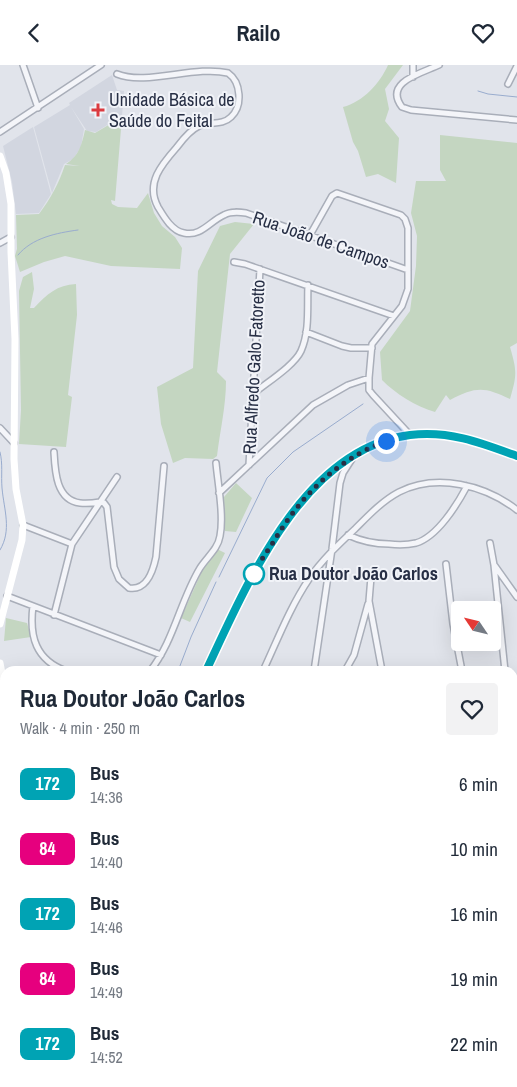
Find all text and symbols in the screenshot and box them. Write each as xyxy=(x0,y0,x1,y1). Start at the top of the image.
text: Railo xyxy=(236,18,281,48)
icon: back xyxy=(20,19,48,47)
icon: heart xyxy=(469,19,497,47)
place label: Unidade Básica de Saúde do Feital xyxy=(109,87,235,133)
marker: Unidade Básica de Saúde do Feital xyxy=(91,103,105,117)
street label: Rua João de Campos xyxy=(250,204,393,275)
street label: Rua Alfredo Galo Fatoretto xyxy=(236,279,271,455)
your location xyxy=(374,429,399,454)
place label: Rua Doutor João Carlos xyxy=(269,561,438,586)
marker: Rua Doutor João Carlos xyxy=(243,563,265,585)
north arrow xyxy=(451,601,501,651)
map controls xyxy=(451,601,501,651)
text: Rua Doutor João Carlos xyxy=(20,682,245,714)
button: heart xyxy=(446,683,498,735)
text: Walk · 4 min · 250 m xyxy=(20,717,140,739)
text: Bus xyxy=(90,760,119,786)
text: 172 xyxy=(35,771,60,796)
text: 6 min xyxy=(459,771,498,797)
text: 14:36 xyxy=(90,786,123,808)
text: Bus xyxy=(90,825,119,851)
text: 84 xyxy=(39,836,56,861)
text: 10 min xyxy=(450,836,498,862)
text: 14:40 xyxy=(90,851,123,873)
text: Bus xyxy=(90,890,119,916)
text: 172 xyxy=(35,901,60,926)
text: 16 min xyxy=(450,901,498,927)
text: 14:46 xyxy=(90,916,123,938)
text: Bus xyxy=(90,955,119,981)
text: 84 xyxy=(39,966,56,991)
text: 19 min xyxy=(450,966,498,992)
text: 14:49 xyxy=(90,981,123,1003)
text: Bus xyxy=(90,1020,119,1046)
text: 172 xyxy=(35,1031,60,1056)
text: 22 min xyxy=(450,1031,498,1057)
text: 14:52 xyxy=(90,1046,123,1068)

